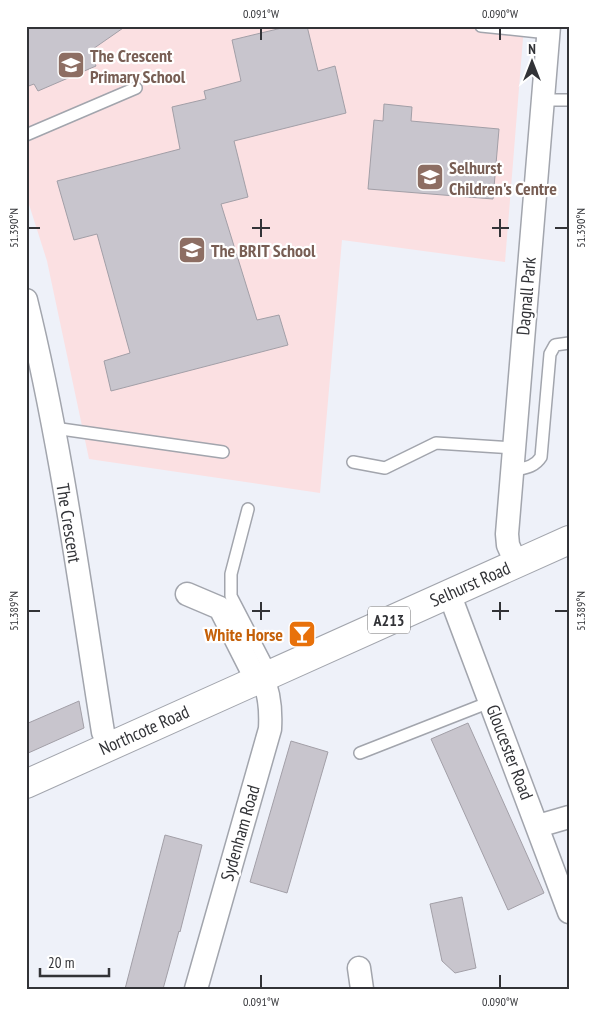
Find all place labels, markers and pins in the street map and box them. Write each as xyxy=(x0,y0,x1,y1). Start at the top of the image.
place label: The Crescent Primary School xyxy=(90,44,186,88)
school or university icon: The Crescent Primary School xyxy=(56,50,86,80)
place label: Selhurst Children's Centre xyxy=(449,156,557,200)
school or university icon: Selhurst Children's Centre xyxy=(415,162,445,192)
school or university icon: The BRIT School xyxy=(177,235,207,265)
place label: The BRIT School xyxy=(211,239,316,262)
bar icon: White Horse xyxy=(287,619,317,649)
place label: White Horse xyxy=(203,623,283,646)

